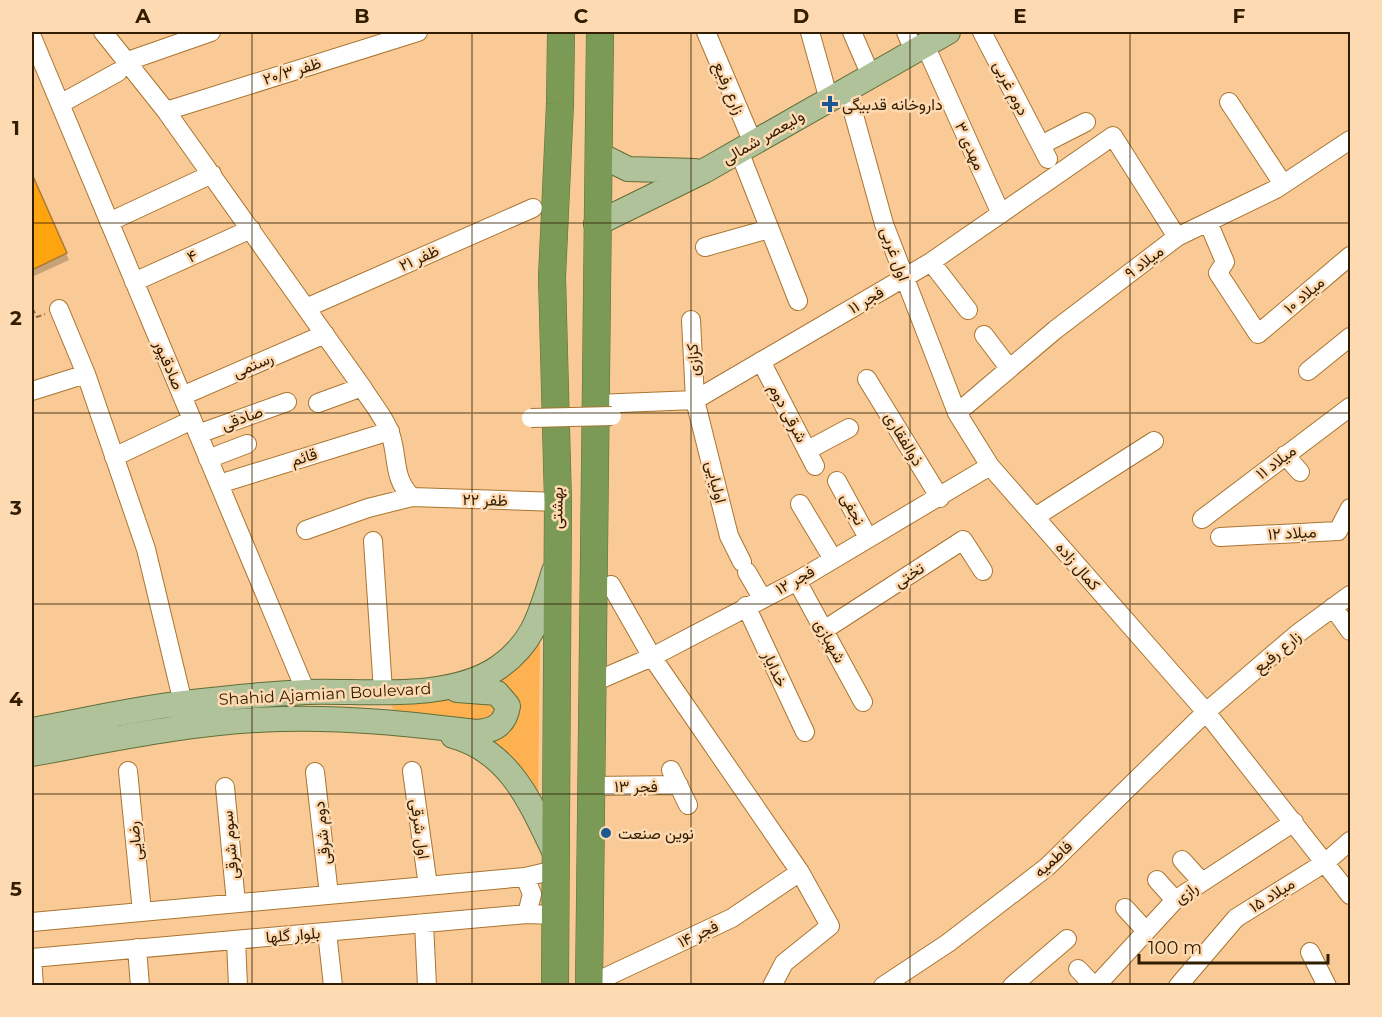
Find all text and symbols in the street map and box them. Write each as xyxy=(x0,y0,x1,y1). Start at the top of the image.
text: A xyxy=(134,4,151,28)
text: B xyxy=(354,4,370,28)
text: C xyxy=(574,4,589,28)
text: D xyxy=(793,4,809,28)
text: E xyxy=(1013,4,1027,28)
text: F xyxy=(1233,4,1246,28)
street label: ظفر ۲۰/۳ xyxy=(261,53,324,90)
street label: دوم غربی xyxy=(988,57,1033,119)
street label: زارع رفیع xyxy=(708,59,749,118)
place label: داروخانه قدبیگی xyxy=(842,95,943,115)
marker: داروخانه قدبیگی xyxy=(823,97,837,111)
street label: ولیعصر شمالی xyxy=(719,106,808,169)
text: 1 xyxy=(12,116,20,140)
street label: مهدی ۳ xyxy=(950,119,989,174)
street label: اول غربی xyxy=(876,224,913,284)
street label: ظفر ۲۱ xyxy=(396,241,442,276)
street label: میلاد ۹ xyxy=(1121,241,1167,283)
street label: ۴ xyxy=(184,245,200,267)
street label: میلاد ۱۰ xyxy=(1280,273,1328,317)
street label: فجر ۱۱ xyxy=(845,282,888,319)
text: 2 xyxy=(10,306,22,330)
street label: صادقپور xyxy=(148,337,188,393)
street label: کزازی xyxy=(683,343,704,377)
street label: رستمی xyxy=(230,348,277,383)
street label: شرقی دوم xyxy=(764,380,811,446)
street label: صادقی xyxy=(219,402,266,435)
street label: ذوالفقاری xyxy=(880,408,928,470)
street label: میلاد ۱۱ xyxy=(1252,441,1300,483)
street label: قائم xyxy=(289,444,320,471)
street label: اولیایی xyxy=(701,459,730,505)
street label: بهشتی xyxy=(547,487,568,529)
street label: ظفر ۲۲ xyxy=(462,490,508,511)
street label: نجفی xyxy=(836,490,869,529)
text: 3 xyxy=(9,496,22,520)
street label: میلاد ۱۲ xyxy=(1267,522,1317,544)
street label: کمال زاده xyxy=(1051,538,1104,595)
street label: تختی xyxy=(890,558,928,593)
street label: فجر ۱۲ xyxy=(772,562,818,599)
street label: شهبازی xyxy=(809,616,850,667)
street label: زارع رفیع xyxy=(1250,627,1306,679)
street label: خدایار xyxy=(757,647,792,691)
street label: Shahid Ajamian Boulevard xyxy=(218,679,432,709)
text: 4 xyxy=(9,687,23,711)
street label: فجر ۱۳ xyxy=(614,777,658,797)
street label: اول شرقی xyxy=(405,798,434,860)
street label: دوم شرقی xyxy=(309,800,336,866)
street label: سوم شرقی xyxy=(218,810,243,880)
street label: رضایی xyxy=(123,820,147,862)
place label: نوین صنعت xyxy=(618,824,694,844)
marker: نوین صنعت xyxy=(599,826,613,840)
street label: فاطمیه xyxy=(1030,837,1076,881)
street label: میلاد ۱۵ xyxy=(1246,874,1298,916)
text: 5 xyxy=(10,877,22,901)
street label: رازی xyxy=(1170,878,1202,909)
street label: فجر ۱۴ xyxy=(675,916,722,952)
street label: بلوار گلها xyxy=(265,923,321,948)
scale bar xyxy=(1139,927,1328,965)
text: 100 m xyxy=(1148,937,1202,959)

